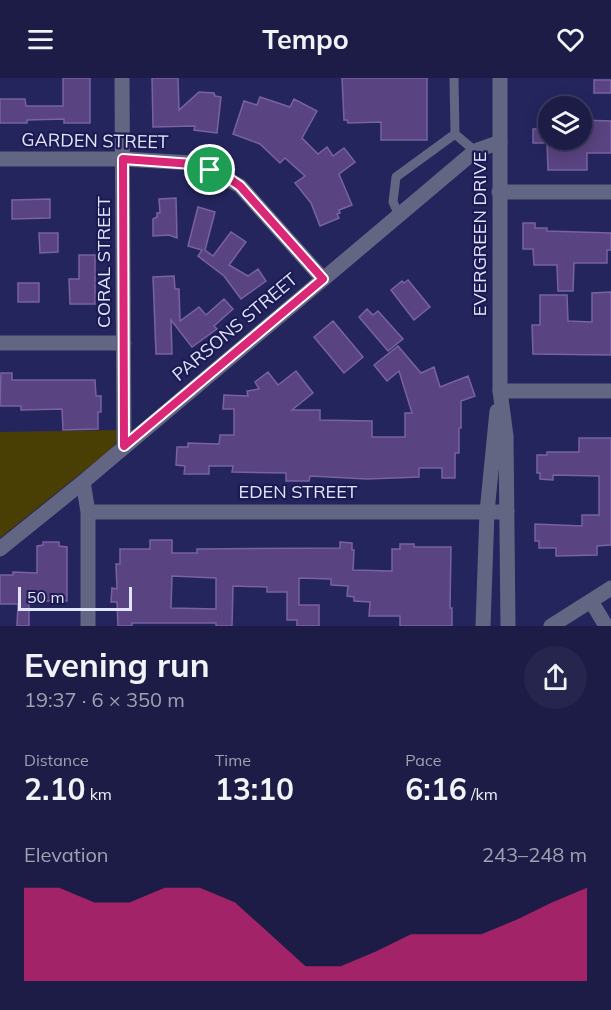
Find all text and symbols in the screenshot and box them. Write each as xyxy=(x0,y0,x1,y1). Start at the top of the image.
text: Tempo xyxy=(262,22,349,56)
icon: menu xyxy=(24,23,57,56)
icon: heart xyxy=(554,23,587,56)
map controls xyxy=(538,96,592,150)
button: layers xyxy=(538,96,592,150)
street label: GARDEN STREET xyxy=(21,128,169,153)
pin xyxy=(184,144,235,195)
street label: EVERGREEN DRIVE xyxy=(468,152,491,316)
icon: arrive xyxy=(193,153,226,186)
street label: CORAL STREET xyxy=(92,196,115,328)
street label: PARSONS STREET xyxy=(167,267,302,386)
street label: EDEN STREET xyxy=(239,480,358,503)
scale bar xyxy=(18,584,132,612)
text: 50 m xyxy=(27,587,64,607)
text: Evening run xyxy=(24,644,210,685)
button: share xyxy=(524,646,587,709)
text: 19:37 · 6 × 350 m xyxy=(24,687,185,712)
text: Distance xyxy=(24,750,89,770)
text: Time xyxy=(215,750,251,770)
text: Pace xyxy=(405,750,441,770)
text: 2.10 xyxy=(24,770,85,808)
text: 13:10 xyxy=(215,770,294,808)
text: 6:16 xyxy=(405,770,467,808)
text: km xyxy=(85,784,112,804)
text: /km xyxy=(467,784,498,804)
text: Elevation xyxy=(24,842,109,867)
text: 243–248 m xyxy=(482,842,587,867)

